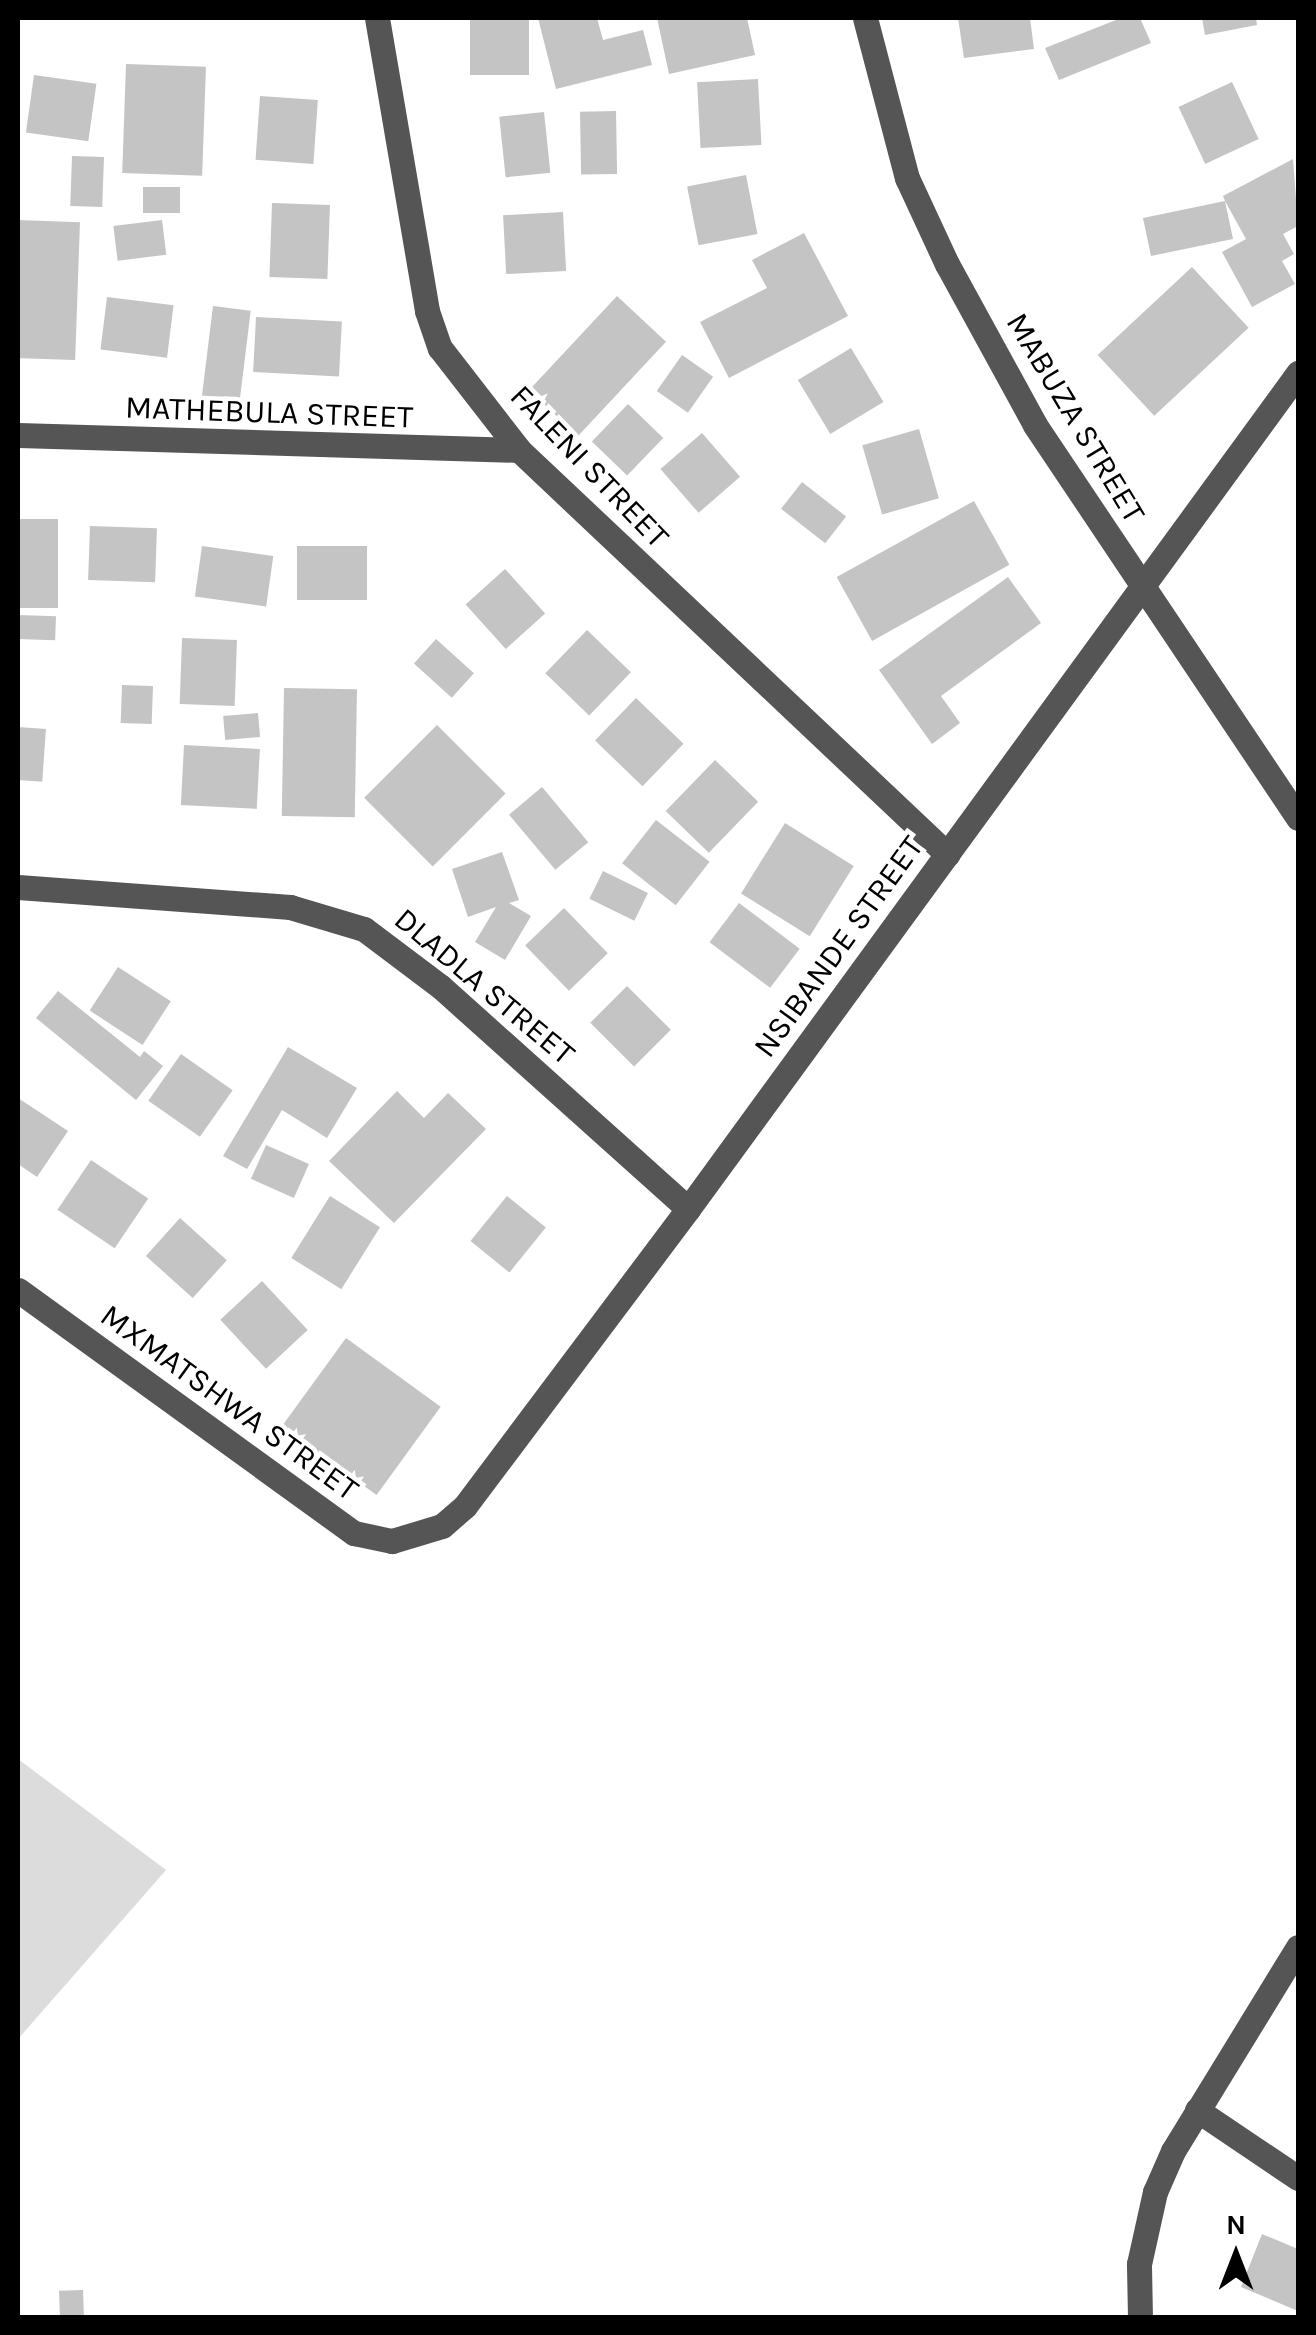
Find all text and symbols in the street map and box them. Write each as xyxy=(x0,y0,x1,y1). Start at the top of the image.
street label: MABUZA STREET xyxy=(997,306,1153,530)
street label: FALENI STREET xyxy=(502,378,676,556)
street label: MATHEBULA STREET xyxy=(124,389,414,437)
street label: NSIBANDE STREET xyxy=(746,829,932,1065)
street label: DLADLA STREET xyxy=(386,900,582,1074)
street label: MXMATSHWA STREET xyxy=(93,1297,365,1509)
north arrow xyxy=(1186,2205,1286,2305)
text: N xyxy=(1226,2208,1246,2241)

